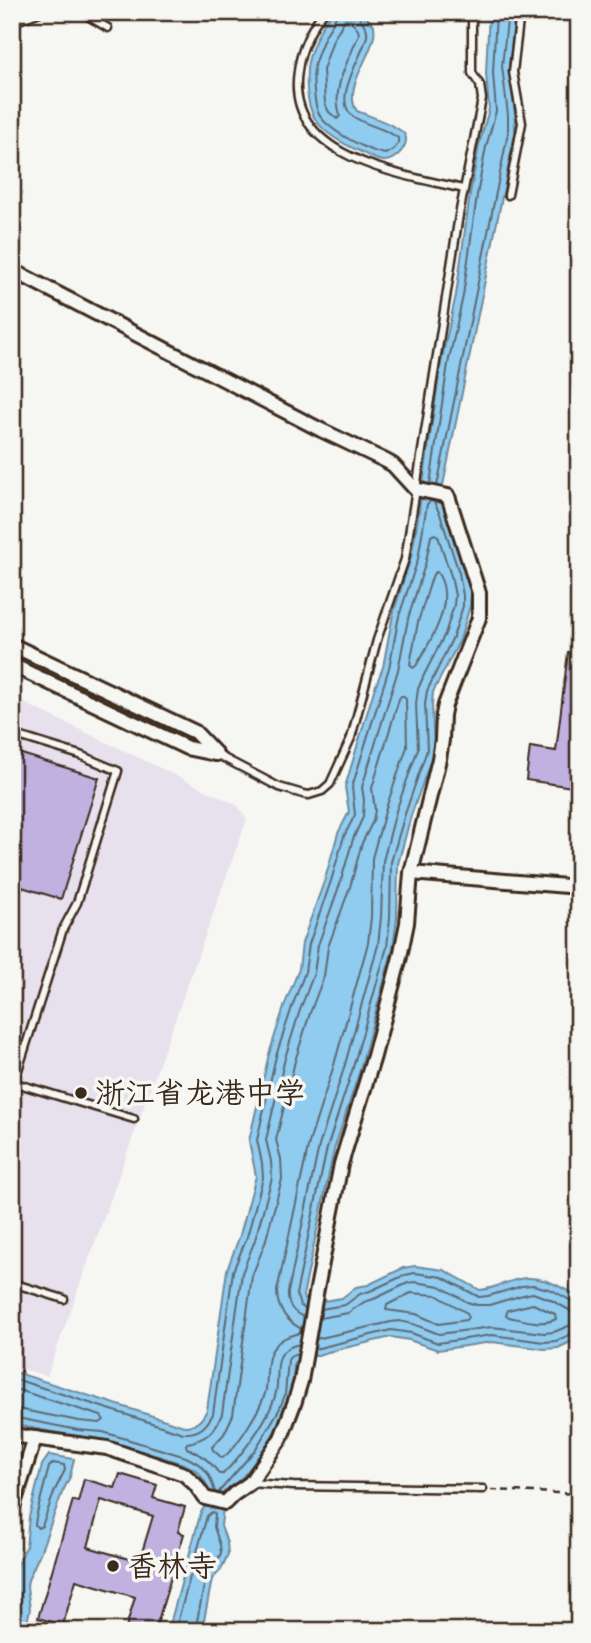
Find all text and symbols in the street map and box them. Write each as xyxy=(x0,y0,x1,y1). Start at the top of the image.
place label: 浙江省龙港中学 xyxy=(95,1074,305,1112)
marker: 浙江省龙港中学 xyxy=(73,1085,89,1101)
place label: 香林寺 xyxy=(127,1547,217,1585)
marker: 香林寺 xyxy=(105,1558,121,1574)

